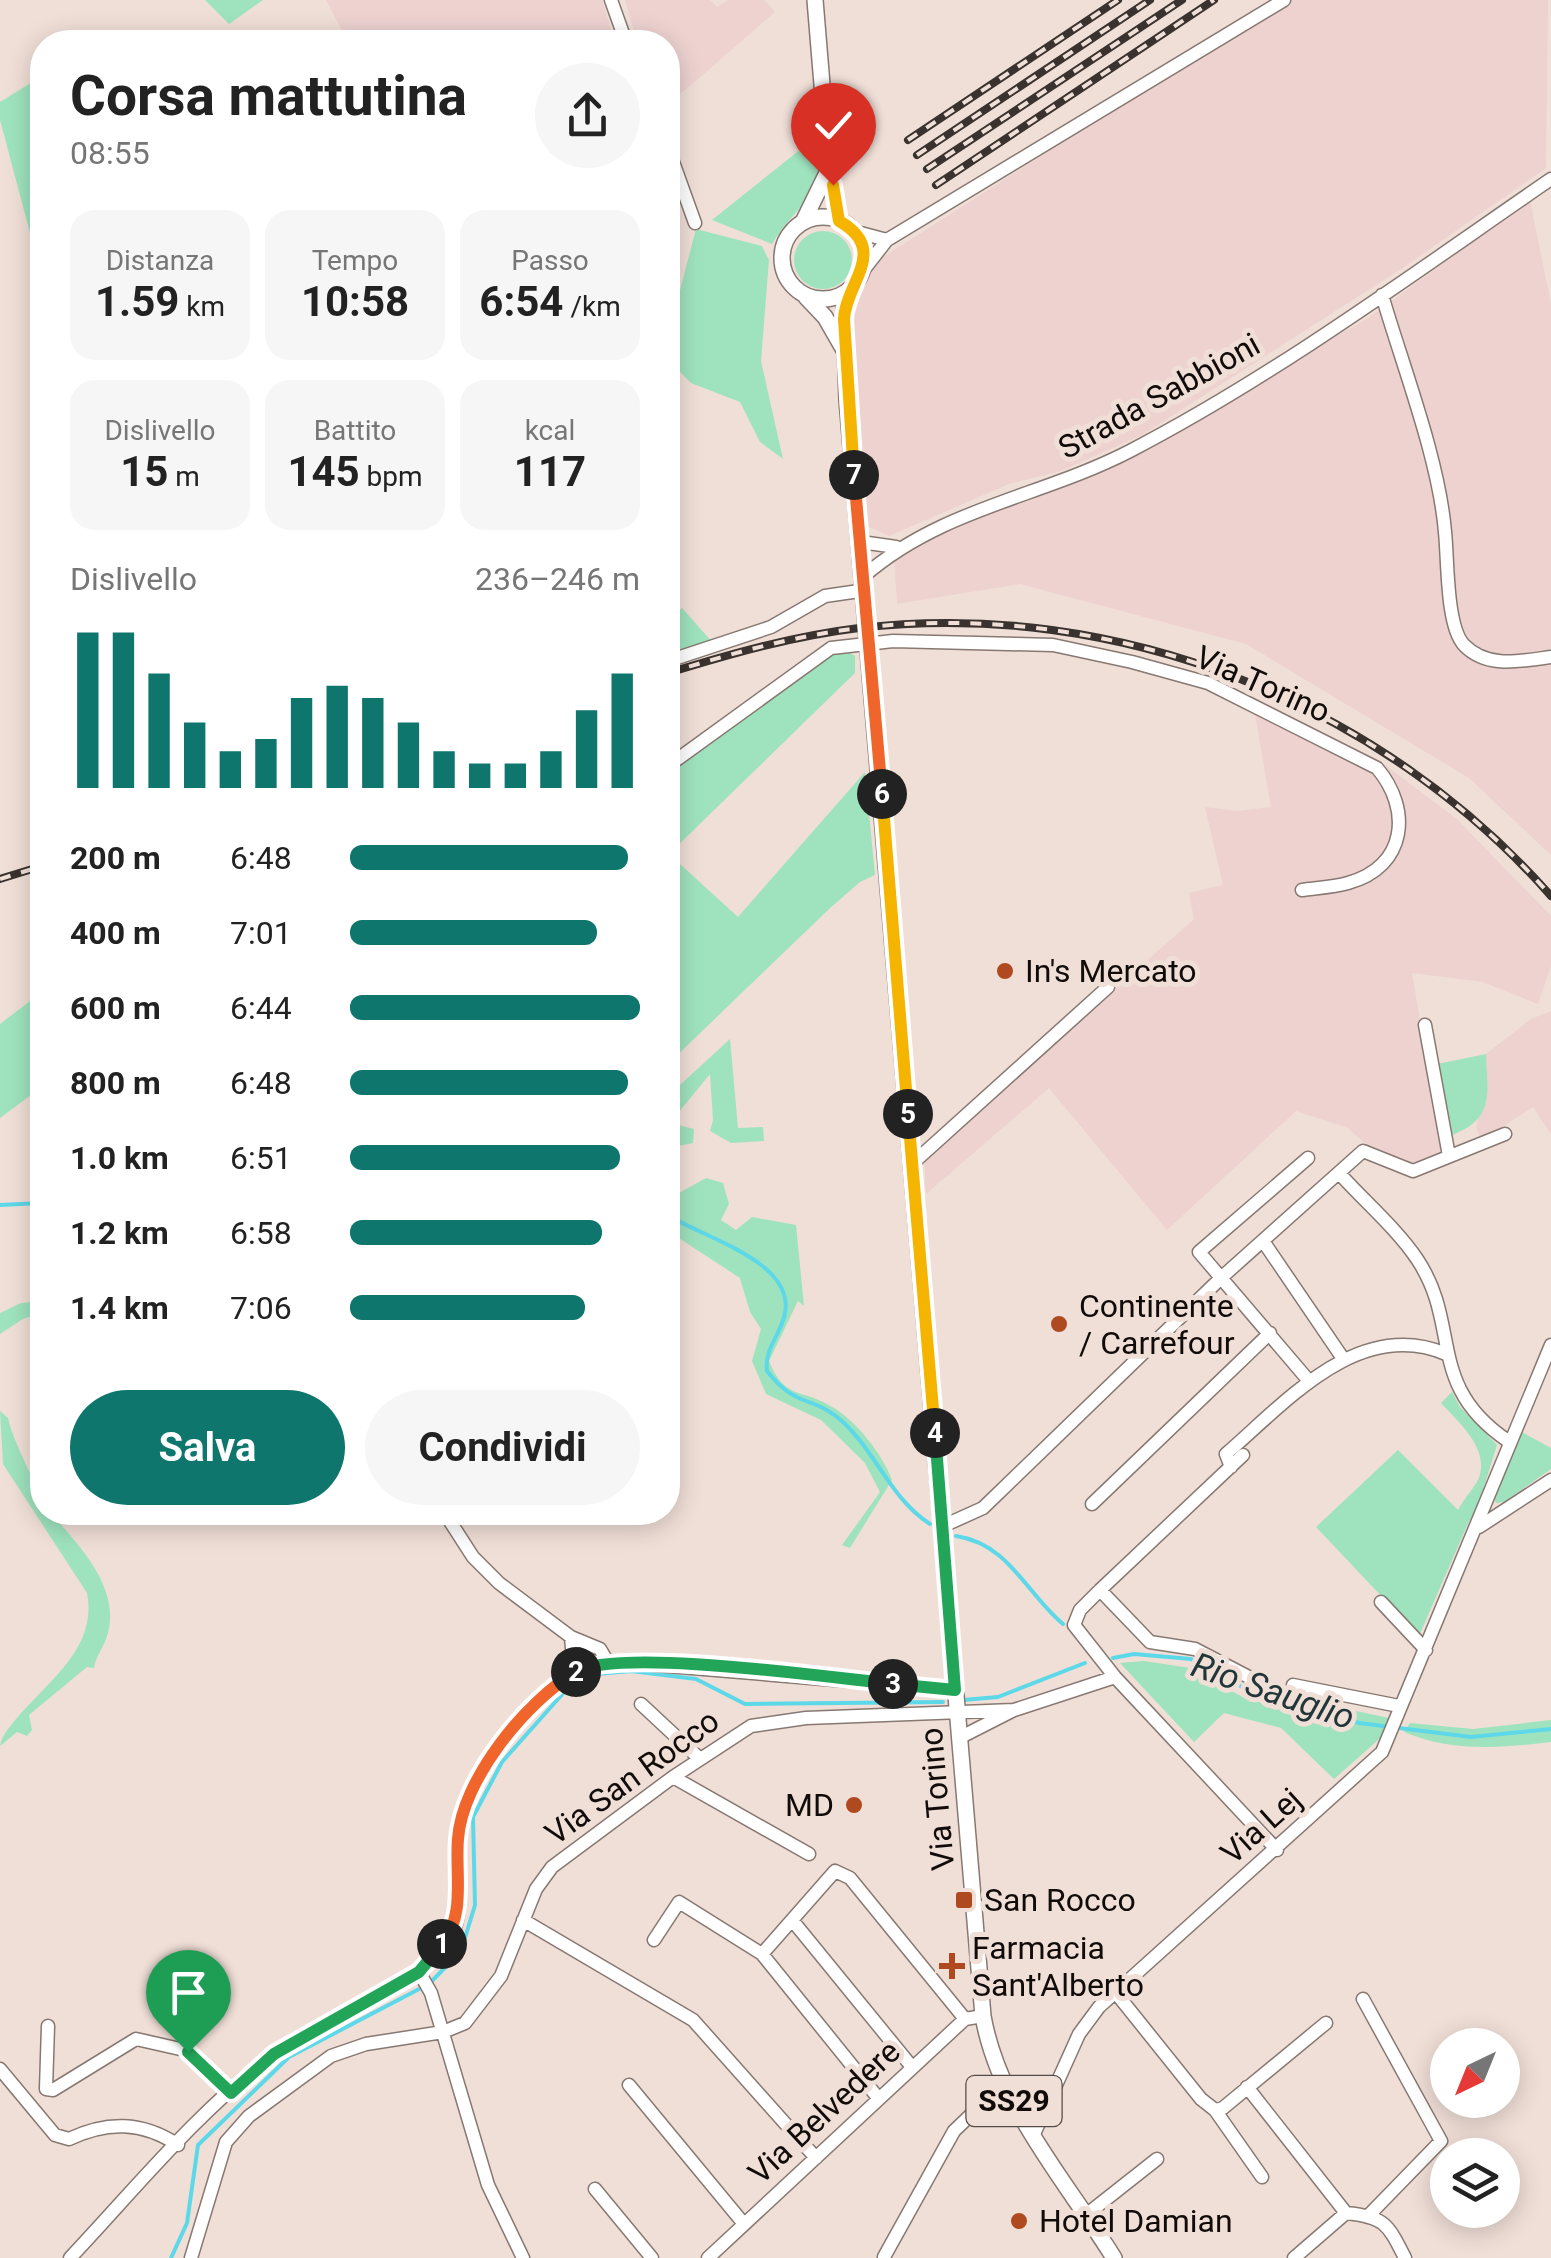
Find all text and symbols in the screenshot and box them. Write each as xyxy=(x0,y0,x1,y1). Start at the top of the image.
button: share xyxy=(535,63,640,168)
text: Corsa mattutina xyxy=(70,64,467,128)
pin xyxy=(791,83,876,186)
icon: check xyxy=(806,98,861,153)
text: 08:55 xyxy=(70,134,150,172)
text: Distanza xyxy=(106,244,214,277)
text: Tempo xyxy=(312,244,398,277)
text: Passo xyxy=(511,244,589,277)
text: 1.59 xyxy=(95,277,179,326)
text: 10:58 xyxy=(301,277,409,326)
text: 6:54 xyxy=(479,277,563,326)
text: km xyxy=(179,290,225,323)
text: /km xyxy=(563,290,621,323)
street label: Strada Sabbioni xyxy=(1052,325,1266,467)
text: Dislivello xyxy=(104,414,216,447)
text: Battito xyxy=(314,414,396,447)
text: kcal xyxy=(525,414,575,447)
text: 15 xyxy=(120,447,168,496)
text: 145 xyxy=(287,447,360,496)
text: 117 xyxy=(514,447,586,496)
pin: 7 xyxy=(829,450,879,500)
text: 7 xyxy=(846,458,862,491)
text: m xyxy=(168,460,200,493)
text: bpm xyxy=(360,460,423,493)
text: Dislivello xyxy=(70,560,197,598)
text: 236–246 m xyxy=(475,560,640,598)
street label: Via Torino xyxy=(1190,638,1336,730)
pin: 6 xyxy=(857,769,907,819)
text: 6 xyxy=(874,777,890,810)
text: 200 m xyxy=(70,839,161,877)
text: 6:48 xyxy=(230,839,292,877)
text: 400 m xyxy=(70,914,161,952)
text: 7:01 xyxy=(230,914,292,952)
place label: In's Mercato xyxy=(1025,952,1197,990)
marker: In's Mercato xyxy=(994,960,1016,982)
text: 600 m xyxy=(70,989,161,1027)
text: 6:44 xyxy=(230,989,292,1027)
text: 800 m xyxy=(70,1064,161,1102)
text: 6:48 xyxy=(230,1064,292,1102)
pin: 5 xyxy=(883,1089,933,1139)
text: 5 xyxy=(900,1097,916,1130)
text: 1.0 km xyxy=(70,1139,169,1177)
text: 6:51 xyxy=(230,1139,292,1177)
text: 1.2 km xyxy=(70,1214,169,1252)
text: 6:58 xyxy=(230,1214,292,1252)
place label: Continente / Carrefour xyxy=(1079,1287,1235,1362)
text: 1.4 km xyxy=(70,1289,169,1327)
text: 7:06 xyxy=(230,1289,292,1327)
marker: Continente / Carrefour xyxy=(1048,1313,1070,1335)
button: Salva xyxy=(70,1390,345,1505)
button: Condividi xyxy=(365,1390,640,1505)
pin: 4 xyxy=(910,1408,960,1458)
text: 4 xyxy=(927,1416,943,1449)
water label: Rio Sauglio xyxy=(1186,1645,1360,1738)
pin: 2 xyxy=(551,1647,601,1697)
text: 2 xyxy=(568,1655,584,1688)
pin: 3 xyxy=(868,1659,918,1709)
text: 3 xyxy=(885,1667,901,1700)
street label: Via San Rocco xyxy=(538,1701,726,1853)
street label: Via Torino xyxy=(912,1726,962,1872)
street label: Via Lej xyxy=(1213,1780,1309,1872)
place label: MD xyxy=(785,1786,834,1824)
marker: MD xyxy=(843,1794,865,1816)
place label: San Rocco xyxy=(984,1881,1136,1919)
marker: San Rocco xyxy=(953,1889,975,1911)
pin: 1 xyxy=(417,1919,467,1969)
text: 1 xyxy=(434,1927,450,1960)
place label: Farmacia Sant'Alberto xyxy=(972,1929,1144,2004)
pin xyxy=(146,1950,231,2053)
marker: Farmacia Sant'Alberto xyxy=(941,1955,963,1977)
icon: arrive xyxy=(161,1965,216,2020)
north arrow xyxy=(1430,2028,1520,2118)
map controls xyxy=(1430,2028,1520,2228)
street label: Via Belvedere xyxy=(740,2032,908,2192)
road number: SS29 xyxy=(966,2076,1062,2126)
button: layers xyxy=(1430,2138,1520,2228)
place label: Hotel Damian xyxy=(1039,2202,1233,2240)
marker: Hotel Damian xyxy=(1008,2210,1030,2232)

